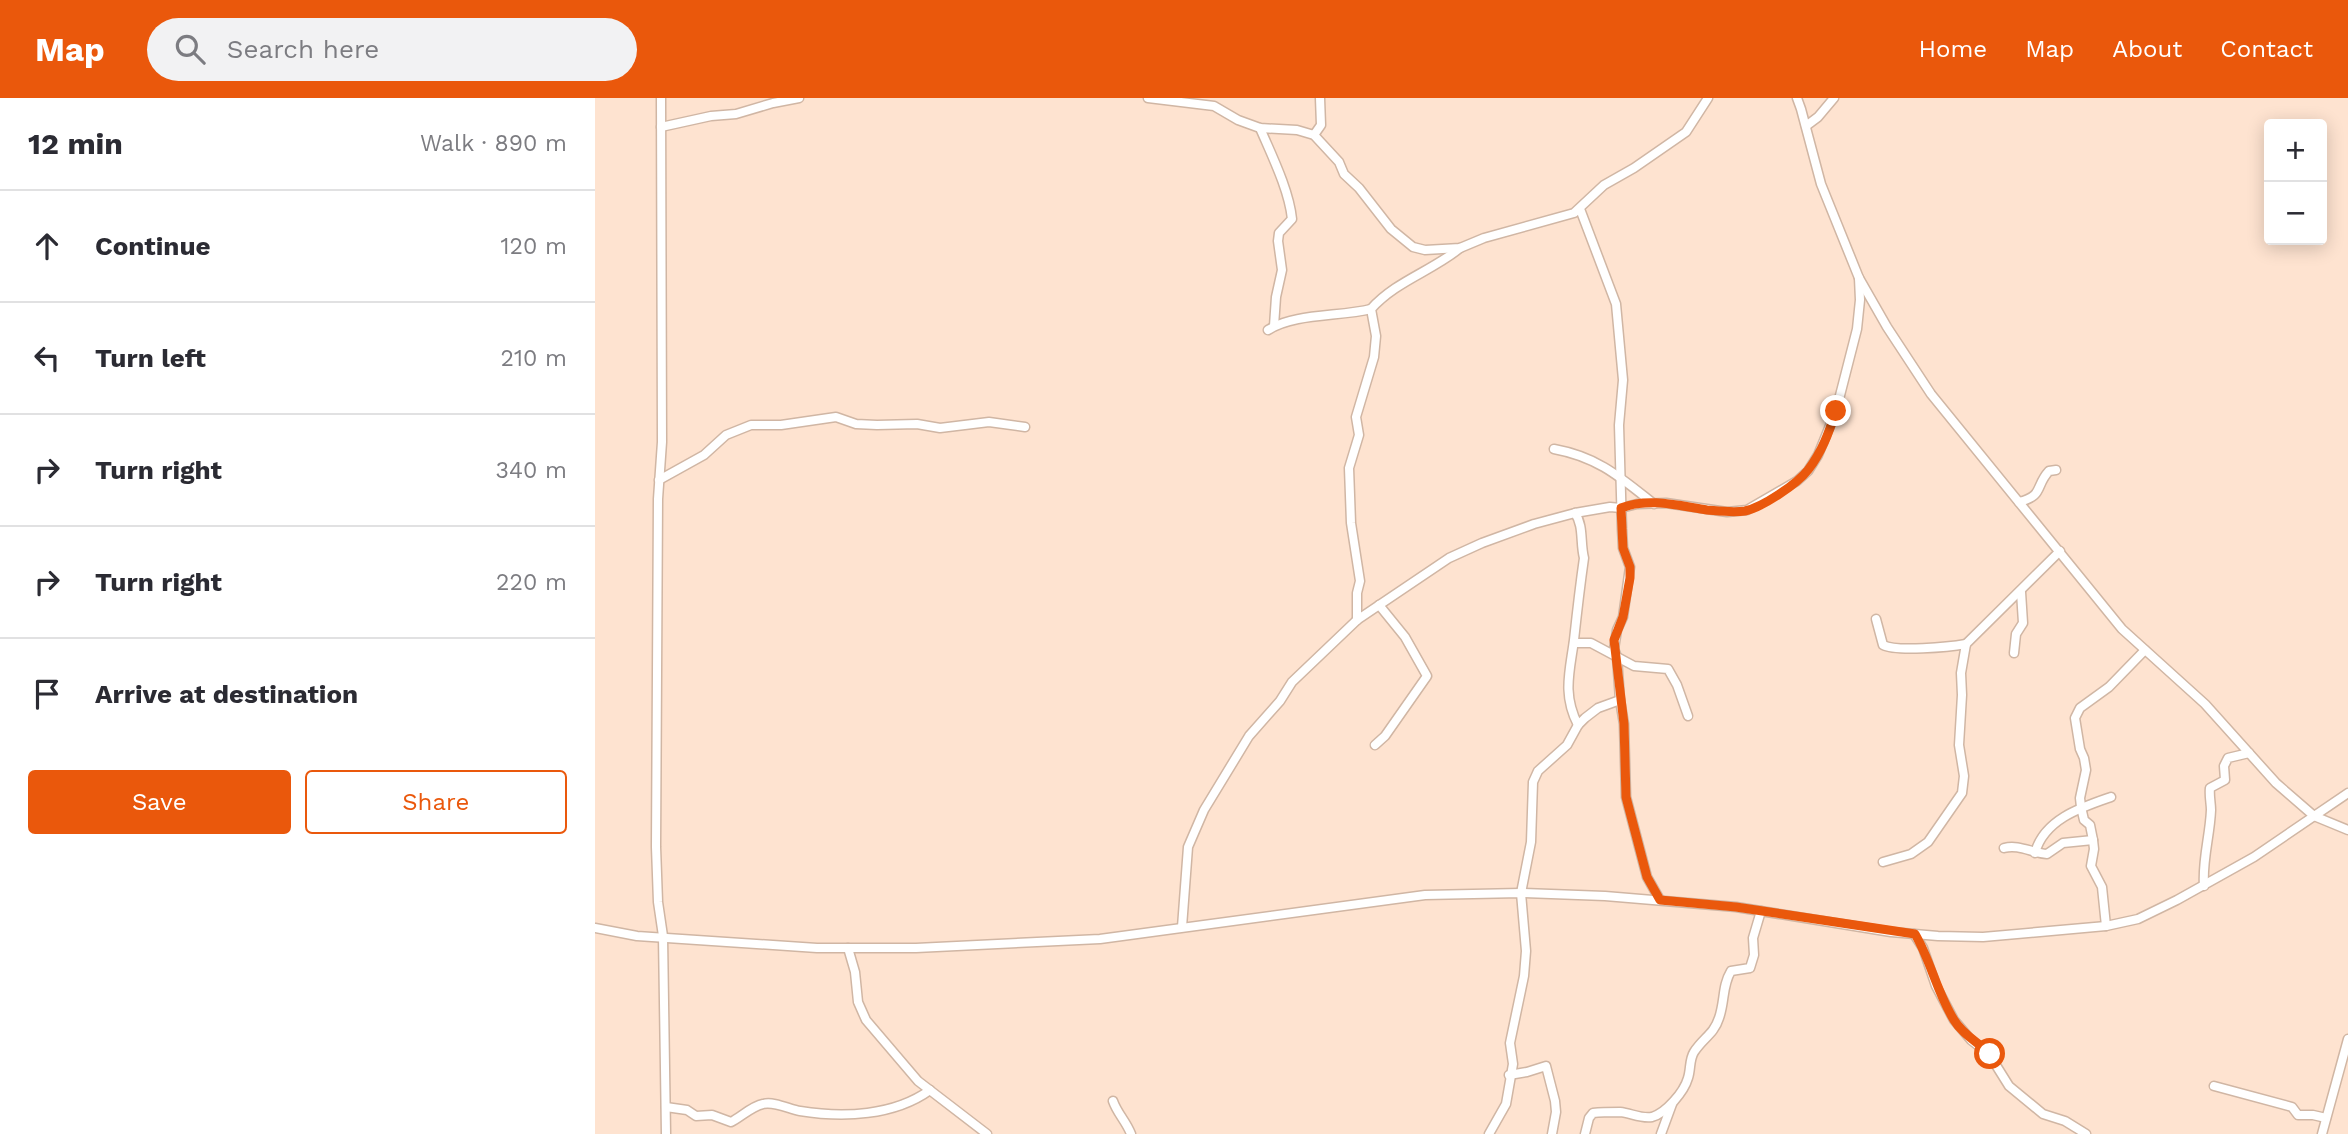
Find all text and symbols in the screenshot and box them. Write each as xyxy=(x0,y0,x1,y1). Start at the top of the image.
search box xyxy=(147,18,637,81)
text: Map xyxy=(35,30,105,69)
icon: search xyxy=(171,30,209,68)
text: Search here xyxy=(227,34,379,64)
text: Home xyxy=(1919,35,1987,63)
text: Map xyxy=(2025,35,2074,63)
text: About xyxy=(2112,35,2182,63)
text: Contact xyxy=(2220,35,2313,63)
map controls xyxy=(2264,119,2327,245)
button: + xyxy=(2264,119,2327,182)
text: 12 min xyxy=(28,126,123,161)
text: Walk · 890 m xyxy=(420,130,567,157)
button: − xyxy=(2264,182,2327,245)
icon: ahead xyxy=(28,227,66,265)
text: Continue xyxy=(95,231,211,261)
text: 120 m xyxy=(501,233,567,260)
icon: left xyxy=(28,339,66,377)
text: Turn left xyxy=(95,343,206,373)
text: 210 m xyxy=(501,345,567,372)
route end xyxy=(1820,395,1851,426)
icon: right xyxy=(28,451,66,489)
text: Turn right xyxy=(95,455,222,485)
text: 340 m xyxy=(495,457,567,484)
icon: right xyxy=(28,563,66,601)
text: Turn right xyxy=(95,567,222,597)
text: 220 m xyxy=(496,569,567,596)
icon: arrive xyxy=(28,675,66,713)
text: Arrive at destination xyxy=(95,679,358,709)
button: Save xyxy=(28,770,291,834)
button: Share xyxy=(305,770,567,834)
route start xyxy=(1974,1038,2005,1069)

